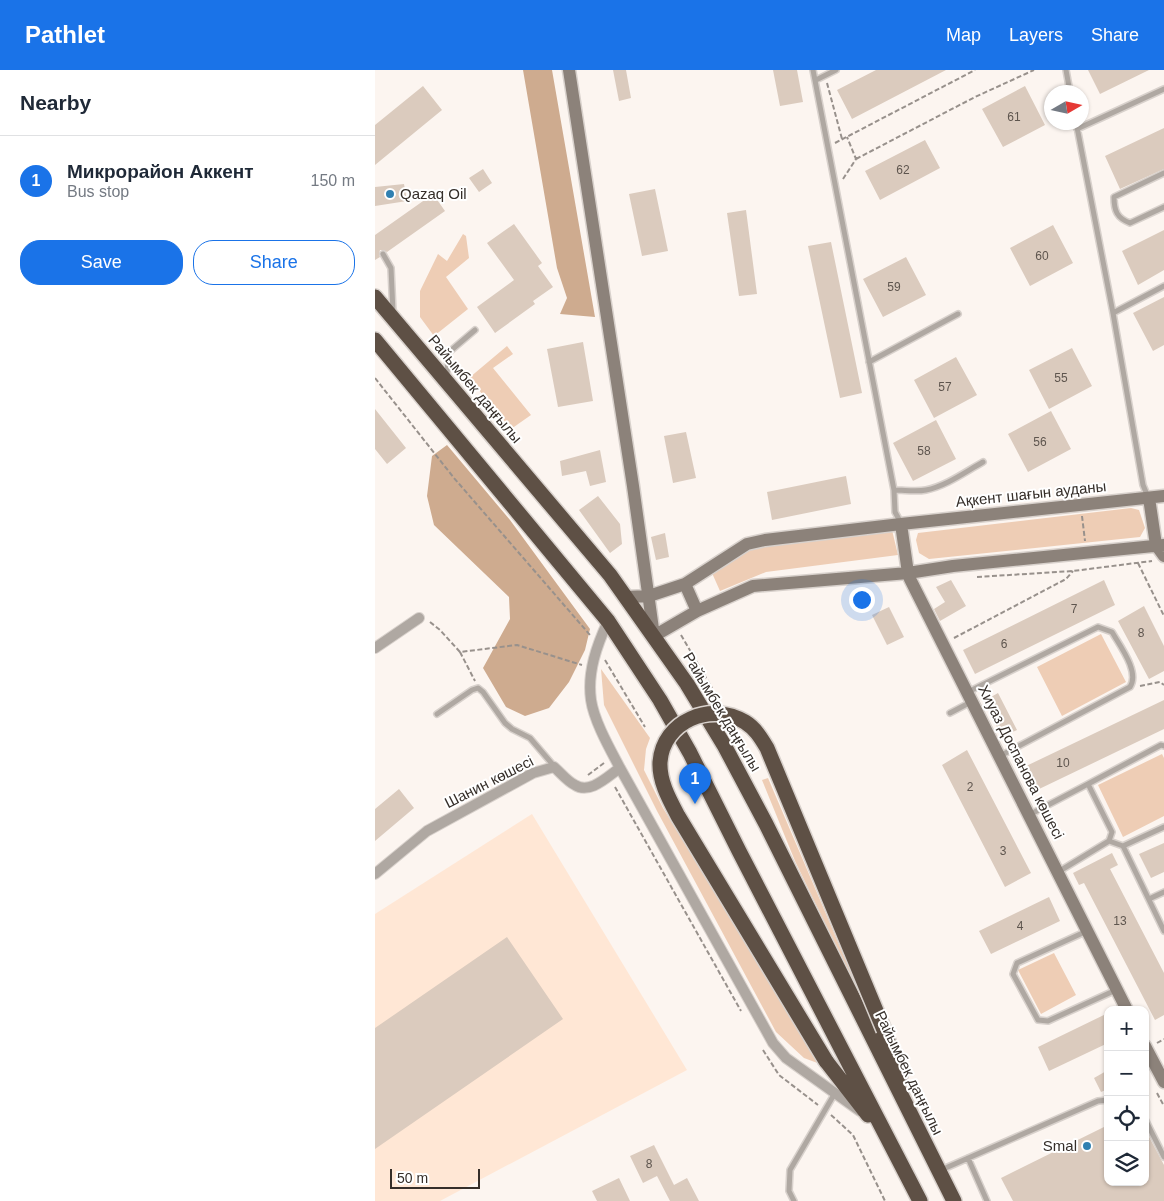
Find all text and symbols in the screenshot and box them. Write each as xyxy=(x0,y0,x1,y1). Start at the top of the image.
text: Pathlet xyxy=(25,21,105,48)
text: Map xyxy=(946,25,981,45)
text: Layers xyxy=(1009,25,1063,45)
text: Share xyxy=(1091,25,1139,45)
north arrow xyxy=(1044,85,1089,130)
text: Nearby xyxy=(20,91,91,114)
house number: 61 xyxy=(1007,110,1021,124)
text: Микрорайон Аккент xyxy=(67,161,254,182)
house number: 62 xyxy=(896,163,910,177)
text: 1 xyxy=(32,172,40,189)
text: 150 m xyxy=(311,172,355,189)
text: Bus stop xyxy=(67,183,129,200)
place label: Qazaq Oil xyxy=(400,185,467,202)
marker: Qazaq Oil xyxy=(384,188,396,200)
button: Save xyxy=(20,240,183,285)
button: Share xyxy=(193,240,355,285)
house number: 60 xyxy=(1035,249,1049,263)
house number: 59 xyxy=(887,280,901,294)
street label: Райымбек даңғылы xyxy=(425,331,526,446)
house number: 55 xyxy=(1054,371,1068,385)
house number: 57 xyxy=(938,380,952,394)
house number: 56 xyxy=(1033,435,1047,449)
house number: 58 xyxy=(917,444,931,458)
street label: Ақкент шағын ауданы xyxy=(955,477,1107,510)
your location xyxy=(849,587,875,613)
house number: 7 xyxy=(1071,602,1078,616)
house number: 8 xyxy=(1138,626,1145,640)
house number: 6 xyxy=(1001,637,1008,651)
street label: Райымбек даңғылы xyxy=(680,649,765,774)
street label: Хиуаз Доспанова көшесі xyxy=(975,682,1068,842)
street label: Шанин көшесі xyxy=(442,752,536,811)
house number: 10 xyxy=(1056,756,1070,770)
pin: 1 xyxy=(679,763,711,804)
house number: 2 xyxy=(967,780,974,794)
house number: 3 xyxy=(1000,844,1007,858)
house number: 13 xyxy=(1113,914,1127,928)
house number: 4 xyxy=(1017,919,1024,933)
map controls xyxy=(1104,1006,1149,1186)
button: + xyxy=(1104,1006,1149,1051)
street label: Райымбек даңғылы xyxy=(872,1008,947,1138)
button: − xyxy=(1104,1051,1149,1096)
button: locate xyxy=(1104,1096,1149,1141)
place label: Smal xyxy=(1043,1137,1077,1154)
marker: Smal xyxy=(1081,1140,1093,1152)
button: layers xyxy=(1104,1141,1149,1186)
house number: 8 xyxy=(646,1157,653,1171)
scale bar xyxy=(390,1166,480,1189)
text: 50 m xyxy=(397,1170,428,1186)

